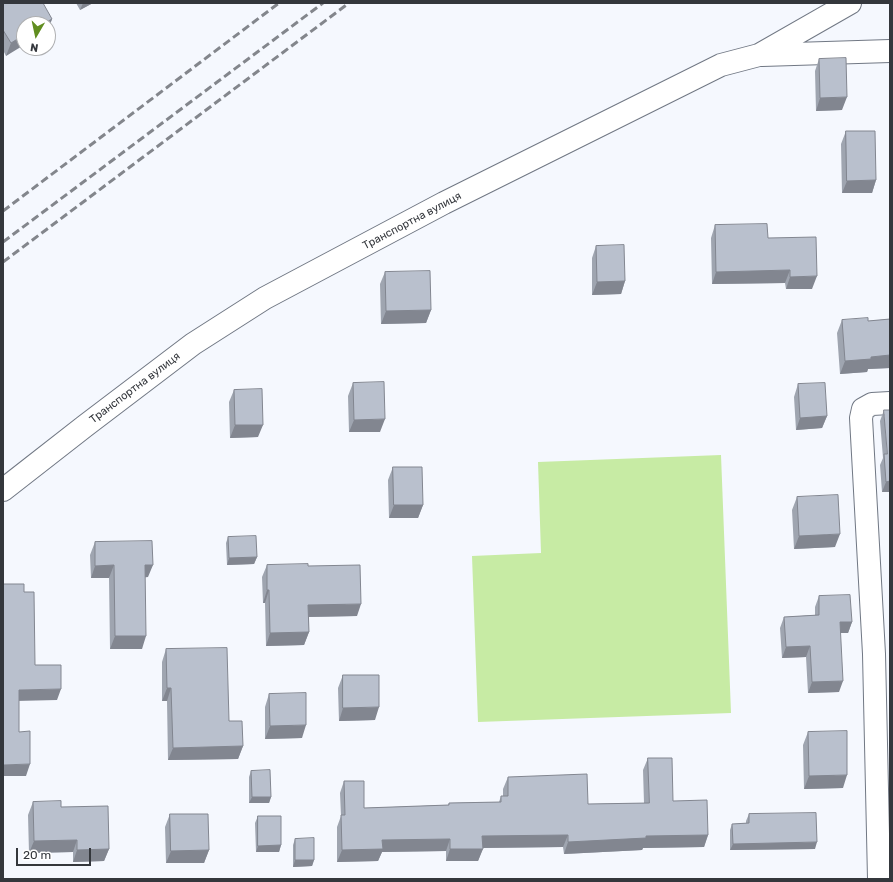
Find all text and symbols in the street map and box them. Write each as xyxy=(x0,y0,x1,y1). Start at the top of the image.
north arrow xyxy=(16,16,56,56)
text: N xyxy=(29,40,39,54)
street label: Транспортна вулиця xyxy=(360,189,464,253)
street label: Транспортна вулиця xyxy=(87,350,183,426)
scale bar xyxy=(18,840,93,866)
text: 20 m xyxy=(23,848,51,862)

